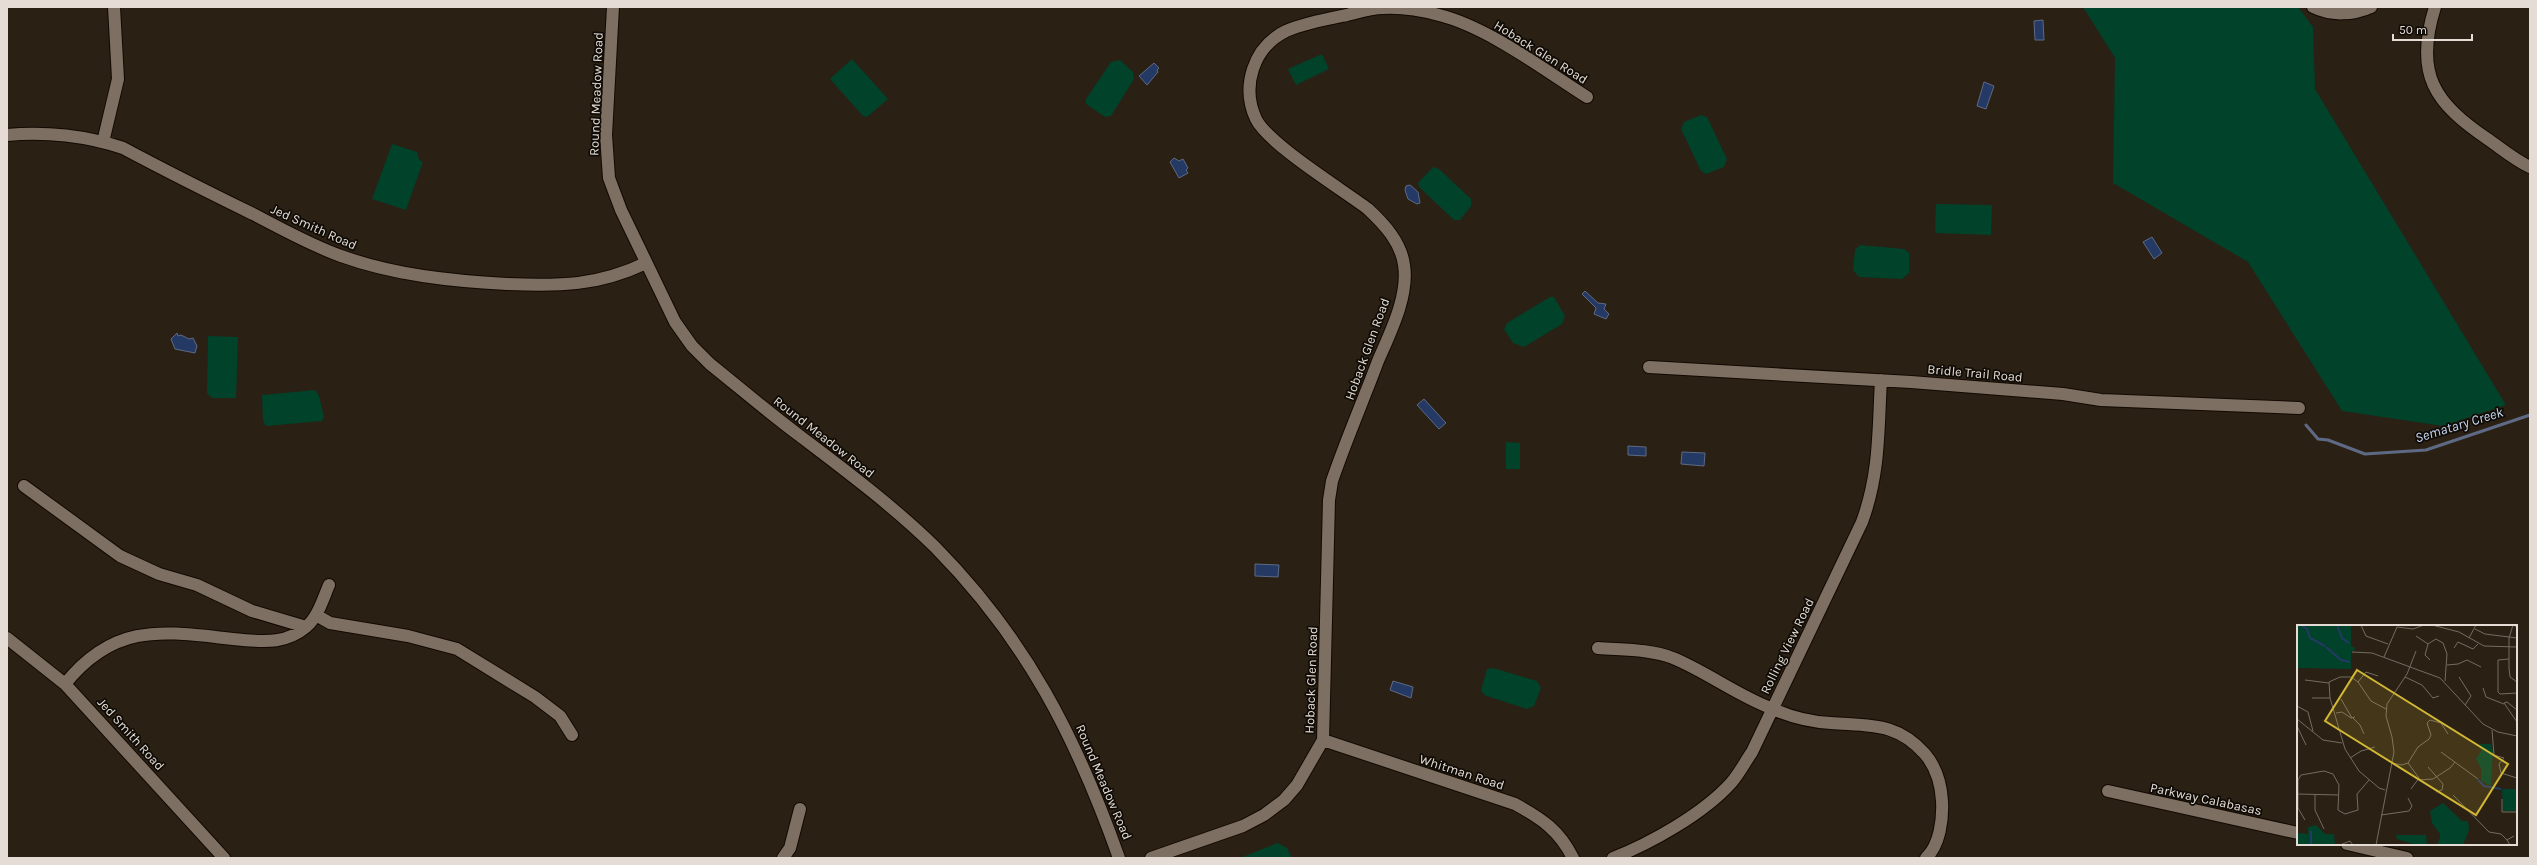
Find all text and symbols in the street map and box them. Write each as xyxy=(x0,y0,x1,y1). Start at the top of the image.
scale bar xyxy=(2393,16,2472,42)
street label: Hoback Glen Road xyxy=(1492,17,1590,87)
text: 50 m xyxy=(2399,23,2427,37)
street label: Round Meadow Road xyxy=(586,32,606,156)
street label: Jed Smith Road xyxy=(269,201,359,253)
street label: Hoback Glen Road xyxy=(1342,296,1392,402)
street label: Bridle Trail Road xyxy=(1927,361,2023,385)
street label: Round Meadow Road xyxy=(771,393,877,481)
water label: Sematary Creek xyxy=(2413,403,2506,446)
street label: Rolling View Road xyxy=(1757,596,1817,696)
inset map xyxy=(2297,625,2517,845)
street label: Hoback Glen Road xyxy=(1302,626,1320,734)
street label: Jed Smith Road xyxy=(95,695,167,773)
street label: Round Meadow Road xyxy=(1073,722,1135,842)
street label: Whitman Road xyxy=(1418,751,1506,793)
street label: Parkway Calabasas xyxy=(2149,780,2263,818)

